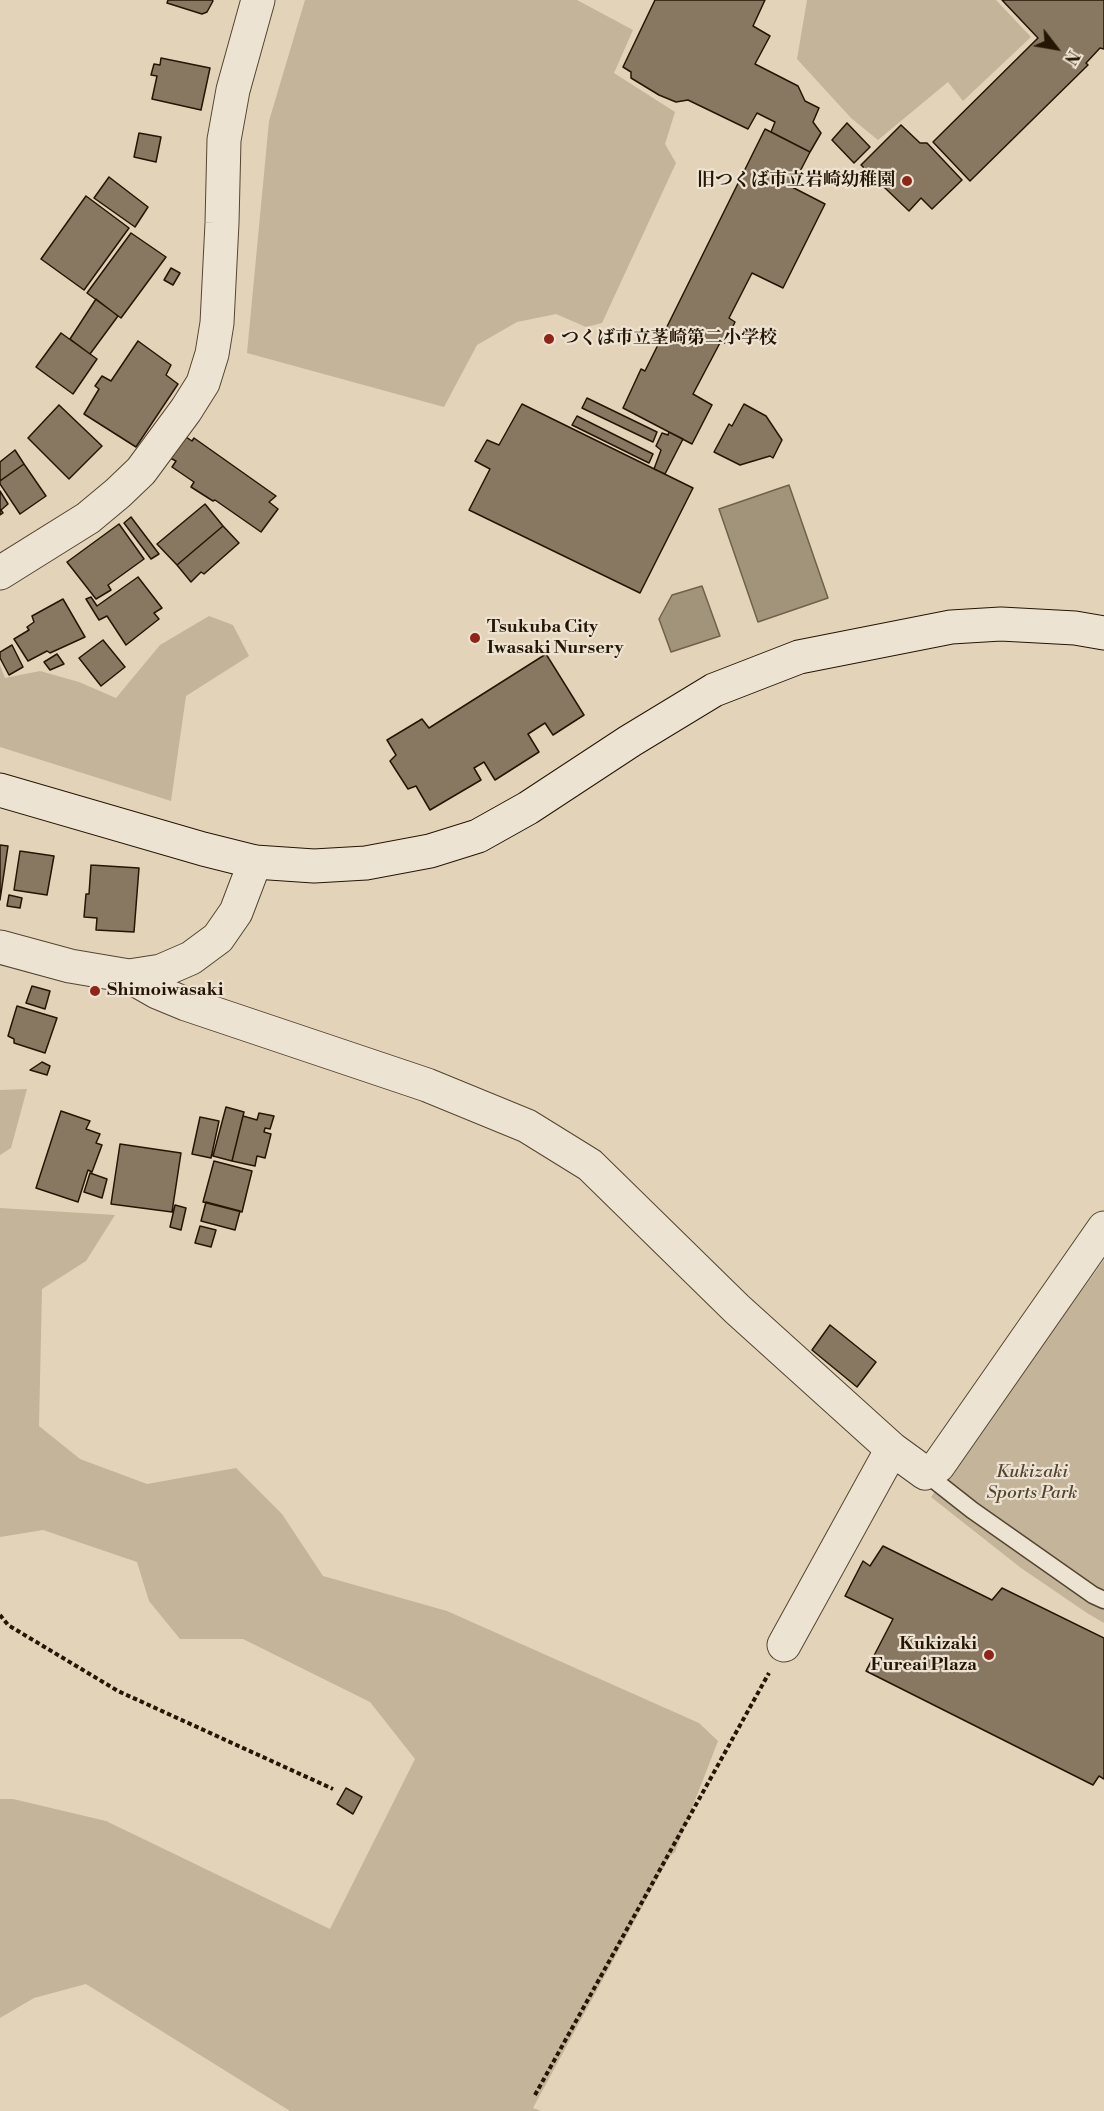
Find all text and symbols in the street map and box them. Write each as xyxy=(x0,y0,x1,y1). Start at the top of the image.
north arrow xyxy=(1026,18,1086,78)
text: N xyxy=(1060,47,1083,68)
place label: 旧つくば市立岩崎幼稚園 xyxy=(697,170,895,192)
marker: 旧つくば市立岩崎幼稚園 xyxy=(900,174,914,188)
place label: つくば市立茎崎第二小学校 xyxy=(561,328,777,350)
marker: つくば市立茎崎第二小学校 xyxy=(542,332,556,346)
place label: Tsukuba City Iwasaki Nursery xyxy=(487,617,624,660)
marker: Tsukuba City Iwasaki Nursery xyxy=(468,631,482,645)
place label: Shimoiwasaki xyxy=(107,980,223,1002)
marker: Shimoiwasaki xyxy=(88,984,102,998)
park label: Kukizaki Sports Park xyxy=(986,1462,1078,1504)
place label: Kukizaki Fureai Plaza xyxy=(870,1634,977,1676)
marker: Kukizaki Fureai Plaza xyxy=(982,1648,996,1662)

